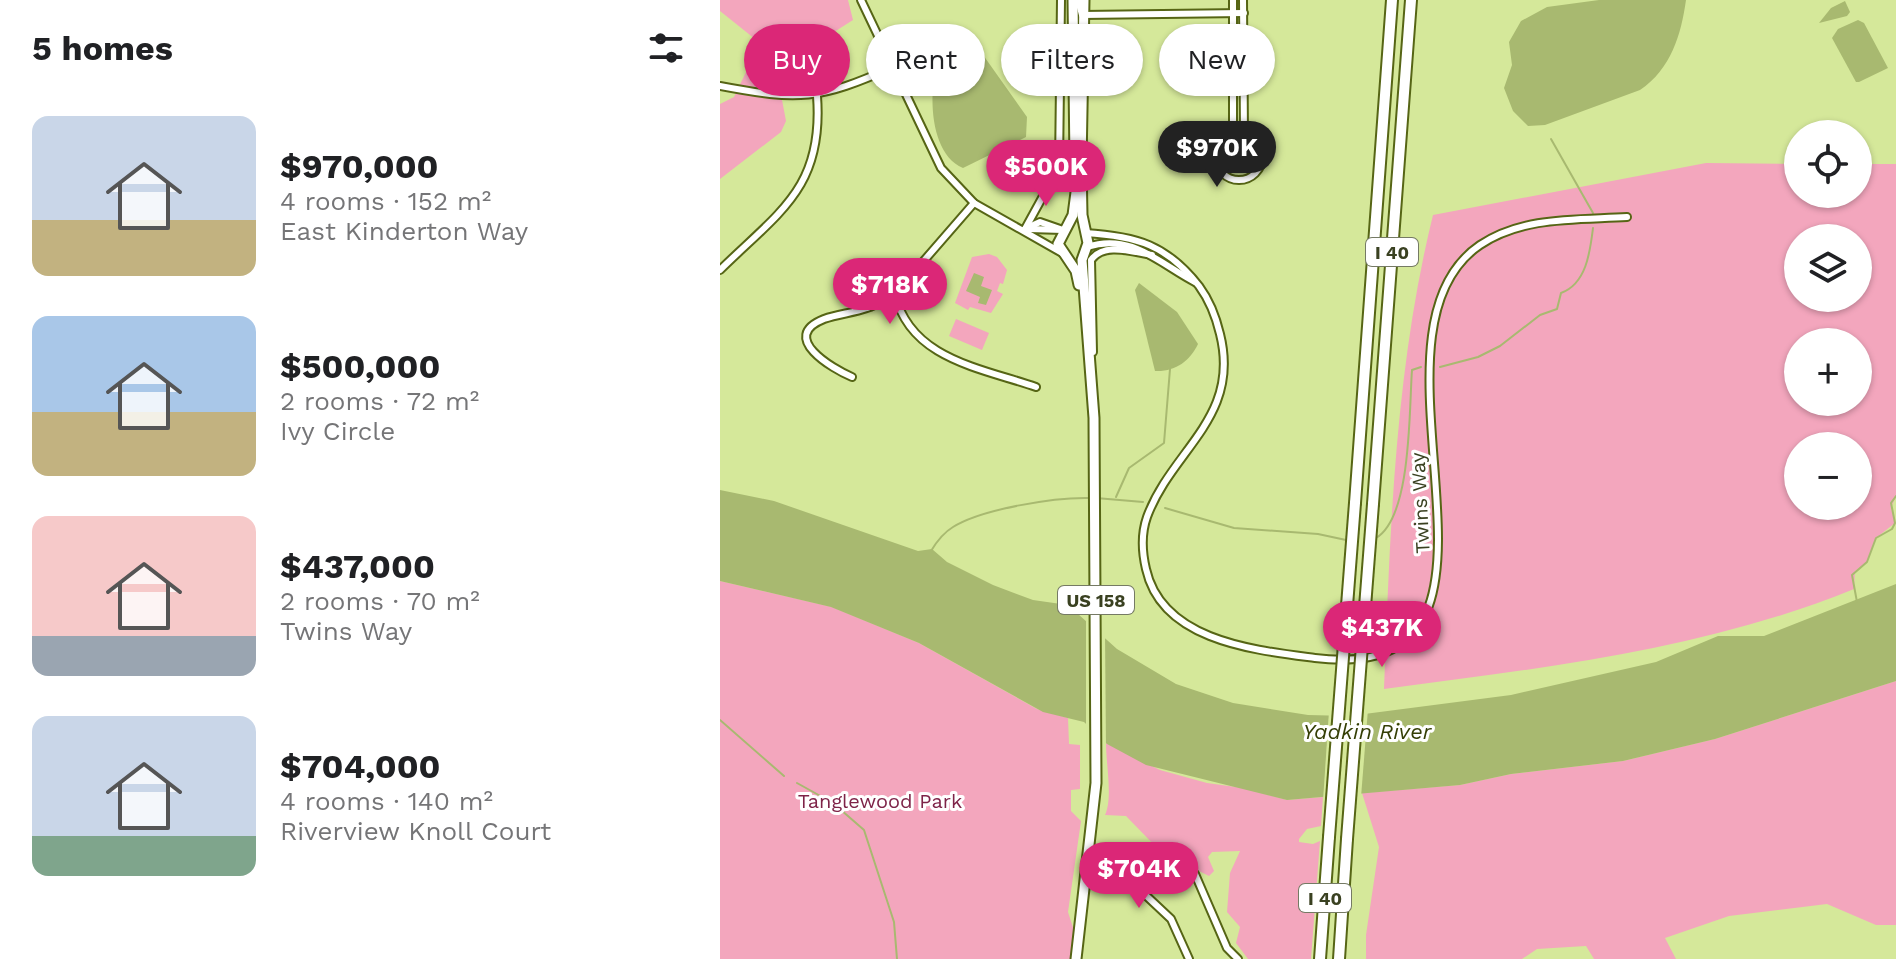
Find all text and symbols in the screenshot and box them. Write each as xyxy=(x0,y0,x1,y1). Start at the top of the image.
chip: Buy xyxy=(744,24,850,96)
chip: Rent xyxy=(866,24,985,96)
chip: Filters xyxy=(1001,24,1143,96)
chip: New xyxy=(1159,24,1275,96)
icon: filters xyxy=(644,26,688,70)
text: 5 homes xyxy=(32,28,173,68)
map controls xyxy=(1784,120,1872,520)
button: locate xyxy=(1784,120,1872,208)
pin: $970K xyxy=(1161,121,1273,189)
text: $970K xyxy=(1176,132,1258,162)
pin: $500K xyxy=(990,140,1102,208)
text: $970,000 xyxy=(280,146,438,186)
icon: home xyxy=(96,148,192,244)
text: $500K xyxy=(1004,151,1088,181)
text: 4 rooms · 152 m² xyxy=(280,186,491,216)
text: East Kinderton Way xyxy=(280,216,528,246)
button: layers xyxy=(1784,224,1872,312)
road number: I 40 xyxy=(1366,238,1418,266)
pin: $718K xyxy=(834,258,946,326)
text: $718K xyxy=(851,269,929,299)
button: + xyxy=(1784,328,1872,416)
text: $500,000 xyxy=(280,346,440,386)
icon: home xyxy=(96,348,192,444)
text: 2 rooms · 72 m² xyxy=(280,386,479,416)
text: Ivy Circle xyxy=(280,416,395,446)
button: − xyxy=(1784,432,1872,520)
street label: Twins Way xyxy=(1405,451,1435,554)
text: $437,000 xyxy=(280,546,435,586)
icon: home xyxy=(96,548,192,644)
text: 2 rooms · 70 m² xyxy=(280,586,480,616)
road number: US 158 xyxy=(1058,586,1134,614)
pin: $437K xyxy=(1326,601,1438,669)
text: $437K xyxy=(1341,612,1423,642)
text: Twins Way xyxy=(280,616,412,646)
water label: Yadkin River xyxy=(1303,719,1433,744)
text: $704,000 xyxy=(280,746,441,786)
icon: home xyxy=(96,748,192,844)
text: 4 rooms · 140 m² xyxy=(280,786,493,816)
park label: Tanglewood Park xyxy=(798,789,962,813)
text: Riverview Knoll Court xyxy=(280,816,551,846)
pin: $704K xyxy=(1083,842,1195,910)
text: $704K xyxy=(1097,853,1181,883)
road number: I 40 xyxy=(1299,884,1351,912)

